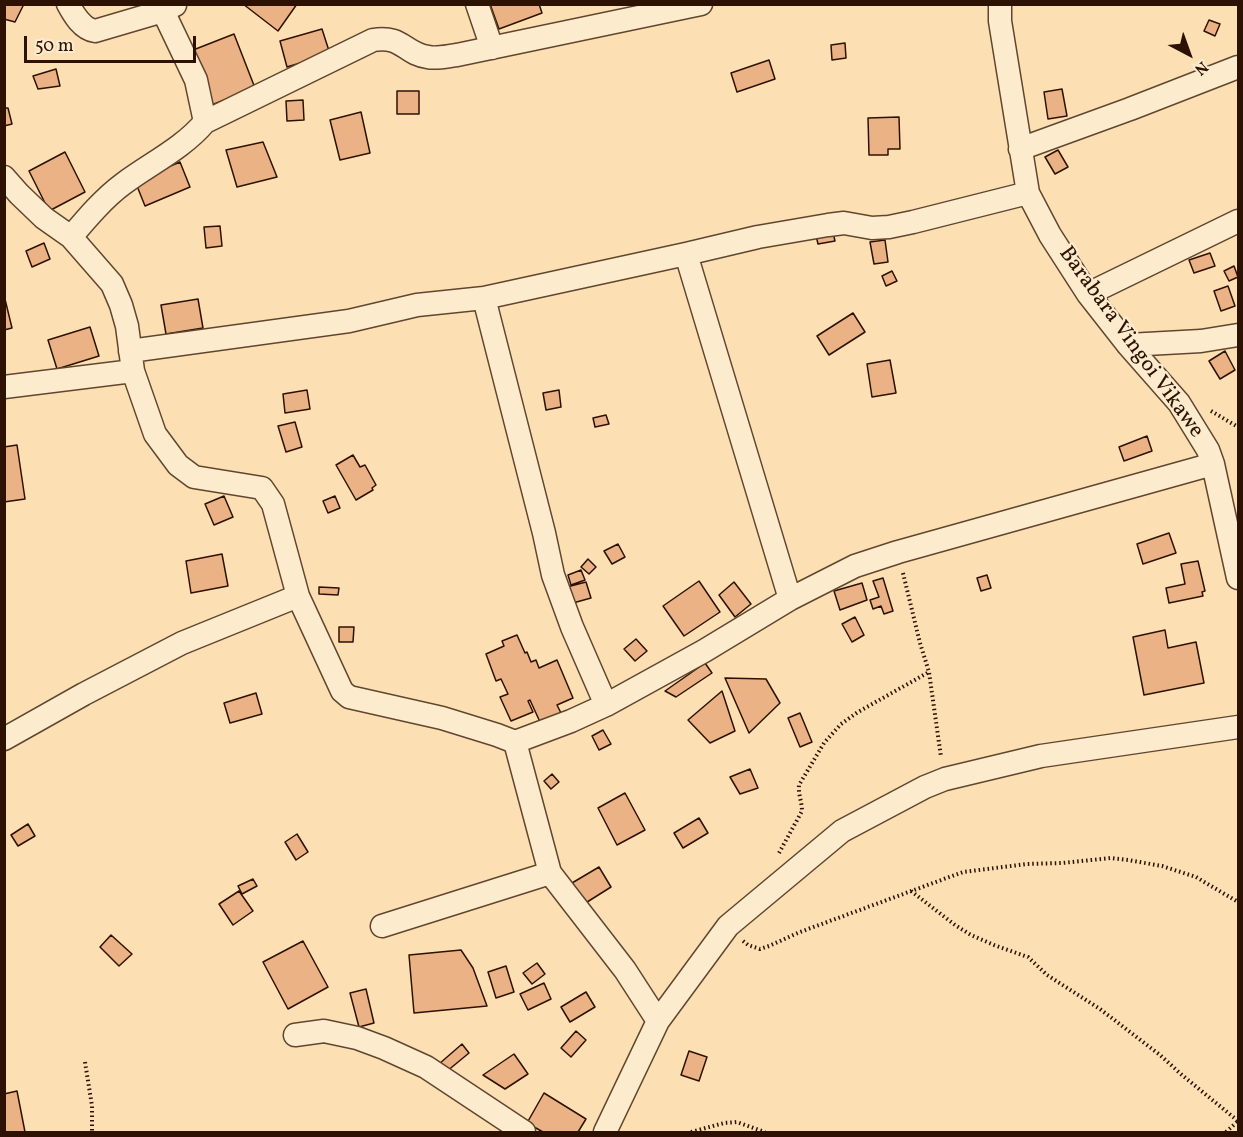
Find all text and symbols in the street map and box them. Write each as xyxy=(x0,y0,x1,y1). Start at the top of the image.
scale bar xyxy=(27,24,200,62)
north arrow xyxy=(1159,24,1219,84)
text: 50 m xyxy=(35,34,74,59)
text: N xyxy=(1189,55,1212,80)
street label: Barabara Vingoi Vikawe xyxy=(1052,242,1208,444)

